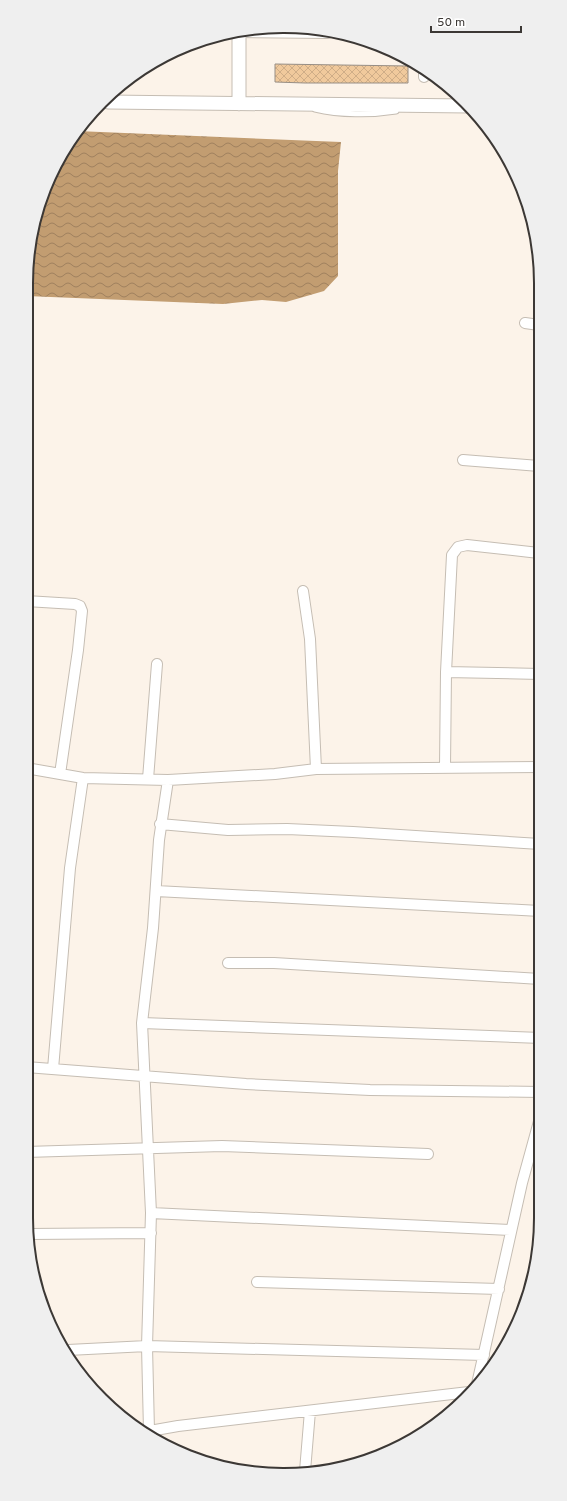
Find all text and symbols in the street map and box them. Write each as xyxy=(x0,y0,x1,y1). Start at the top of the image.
scale bar xyxy=(431,8,521,34)
text: 50 m xyxy=(437,15,465,31)

